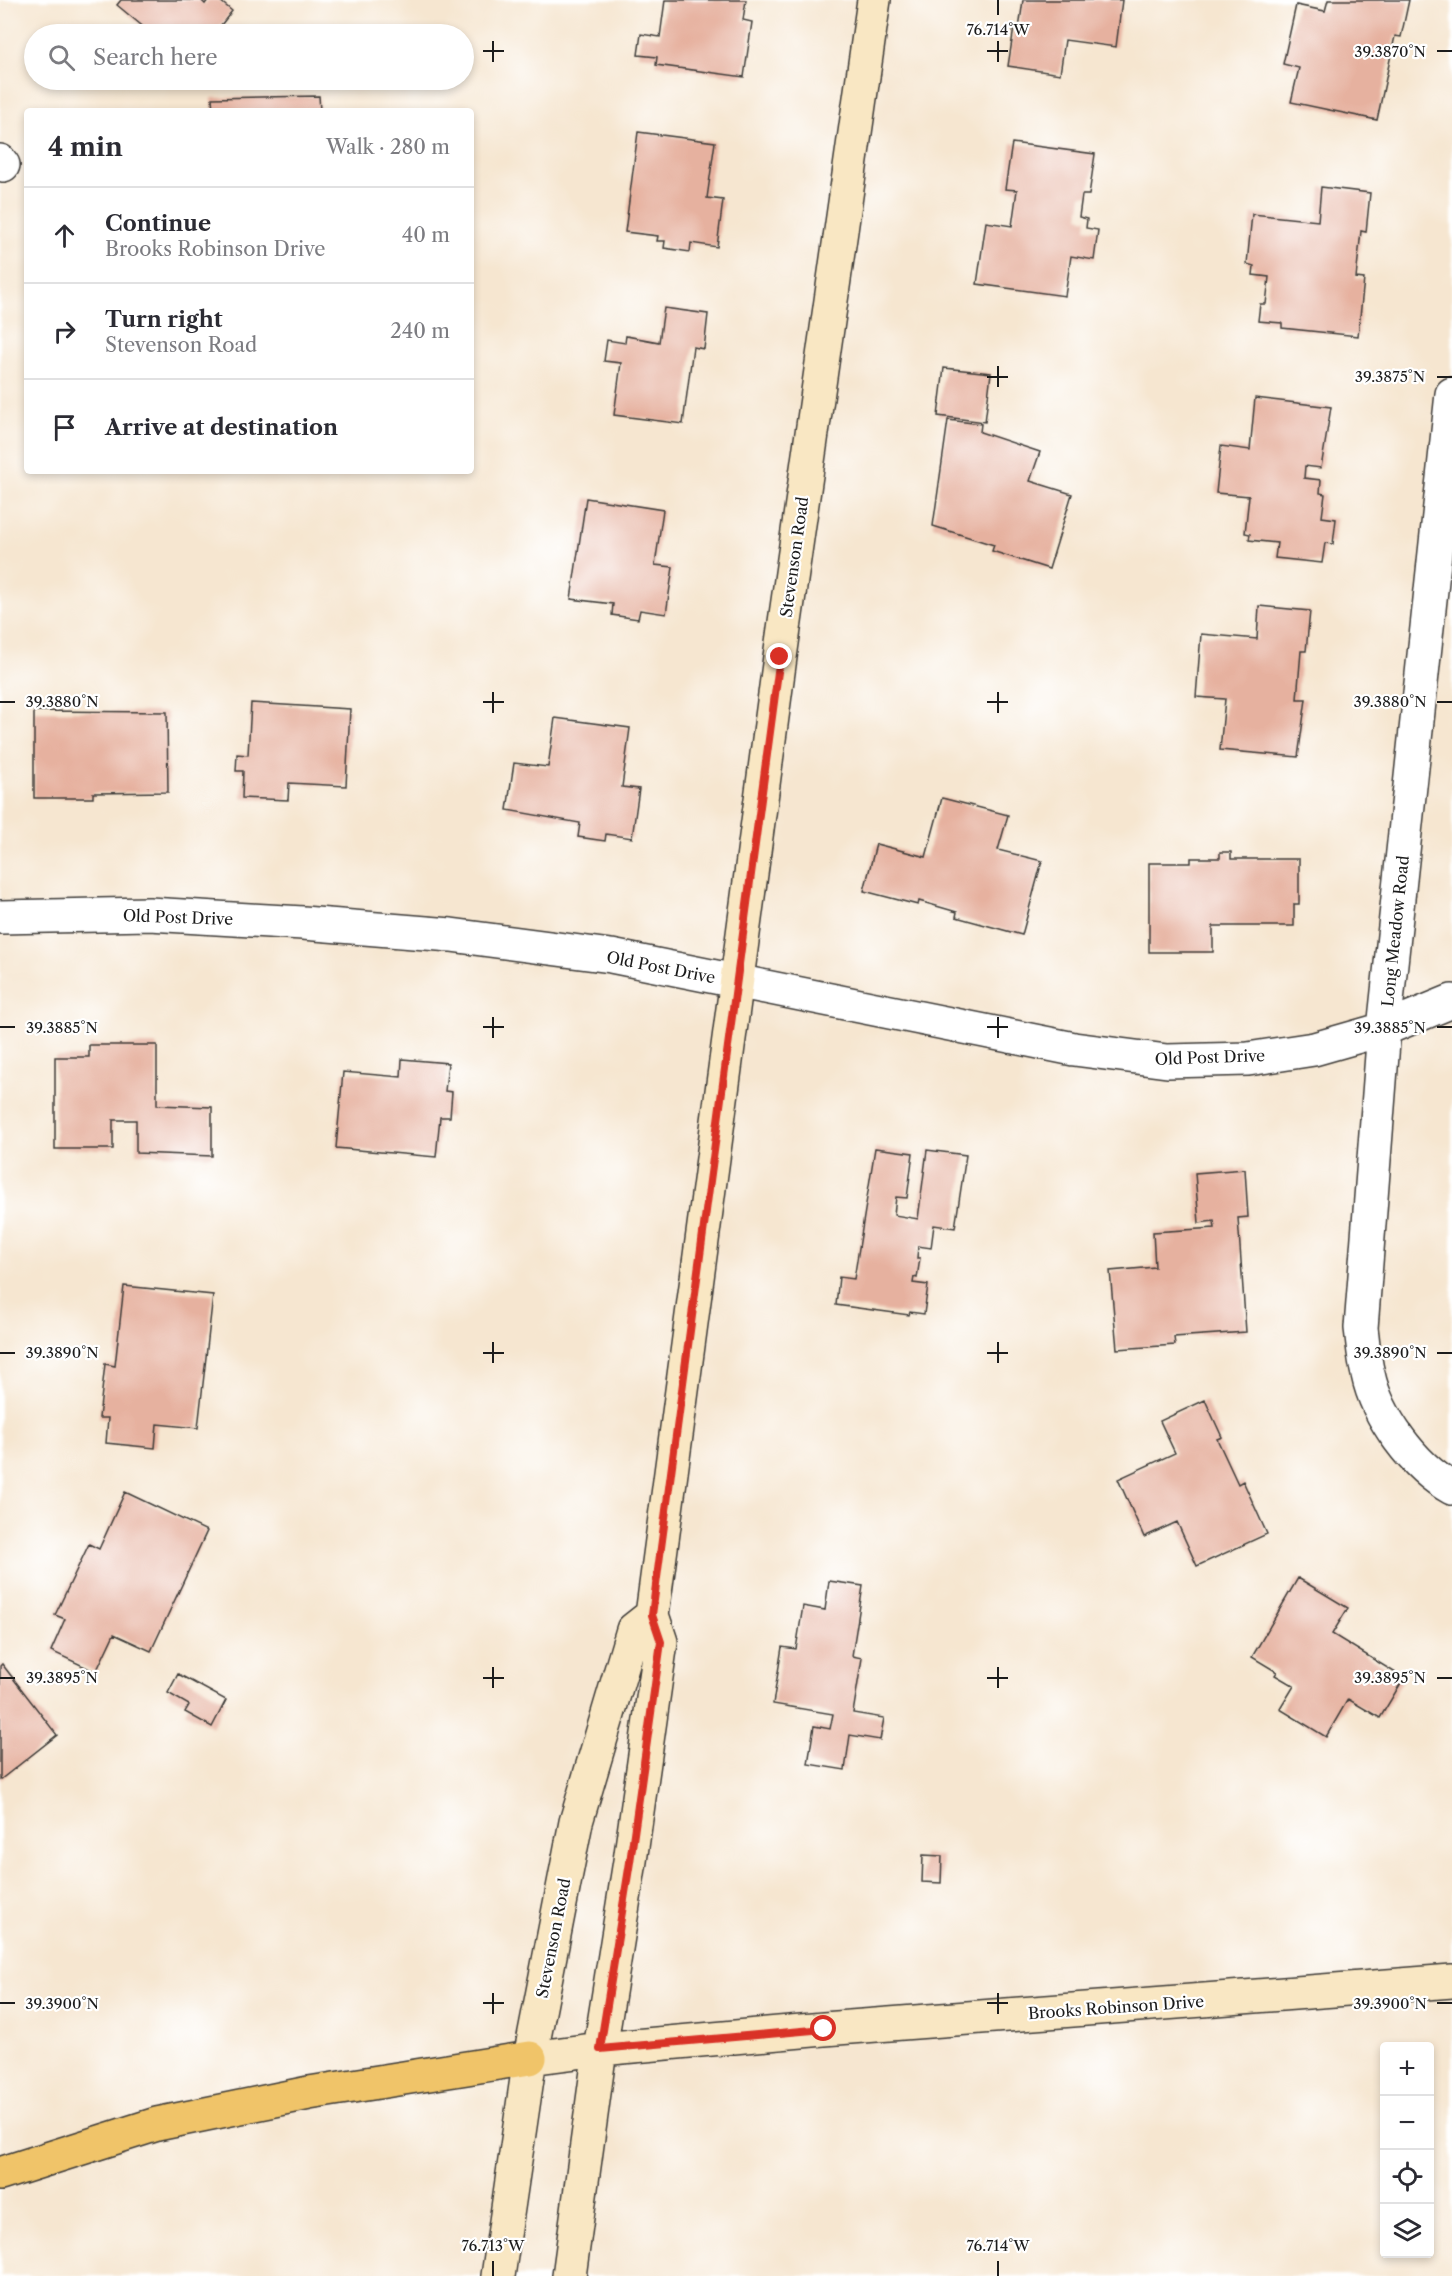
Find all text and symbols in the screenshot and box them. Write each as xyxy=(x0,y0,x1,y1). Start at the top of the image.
text: 76.714°W xyxy=(966,20,1030,39)
search box xyxy=(24,24,474,90)
icon: search xyxy=(45,41,78,74)
text: 39.3870°N xyxy=(1354,42,1426,61)
text: Search here xyxy=(93,44,218,71)
text: 4 min xyxy=(48,131,123,163)
text: Walk · 280 m xyxy=(326,135,450,159)
text: Continue xyxy=(105,210,211,237)
icon: ahead xyxy=(48,219,81,252)
text: 40 m xyxy=(402,223,450,247)
text: Brooks Robinson Drive xyxy=(105,237,325,261)
text: Turn right xyxy=(105,306,223,333)
icon: right xyxy=(48,315,81,348)
text: 240 m xyxy=(390,319,450,343)
text: Stevenson Road xyxy=(105,333,257,357)
text: 39.3875°N xyxy=(1355,367,1425,386)
icon: arrive xyxy=(48,411,81,444)
text: Arrive at destination xyxy=(105,414,338,441)
street label: Stevenson Road xyxy=(776,495,812,619)
route end xyxy=(766,643,792,669)
text: 39.3880°N xyxy=(25,692,99,711)
text: 39.3880°N xyxy=(1353,692,1427,711)
street label: Long Meadow Road xyxy=(1377,854,1413,1008)
street label: Old Post Drive xyxy=(123,905,233,929)
street label: Old Post Drive xyxy=(605,947,717,987)
text: 39.3885°N xyxy=(26,1018,98,1037)
text: 39.3885°N xyxy=(1354,1018,1426,1037)
street label: Old Post Drive xyxy=(1155,1045,1265,1069)
text: 39.3890°N xyxy=(25,1343,99,1362)
text: 39.3890°N xyxy=(1353,1343,1427,1362)
text: 39.3895°N xyxy=(26,1668,98,1687)
text: 39.3895°N xyxy=(1354,1668,1426,1687)
street label: Stevenson Road xyxy=(532,1876,574,2000)
street label: Brooks Robinson Drive xyxy=(1027,1991,1205,2023)
text: 39.3900°N xyxy=(25,1994,99,2013)
text: 39.3900°N xyxy=(1353,1994,1427,2013)
route start xyxy=(810,2015,836,2041)
map controls xyxy=(1380,2042,1434,2258)
button: + xyxy=(1380,2042,1434,2096)
button: − xyxy=(1380,2096,1434,2150)
button: locate xyxy=(1380,2150,1434,2204)
button: layers xyxy=(1380,2204,1434,2258)
text: 76.713°W xyxy=(462,2236,525,2255)
text: 76.714°W xyxy=(966,2236,1030,2255)

